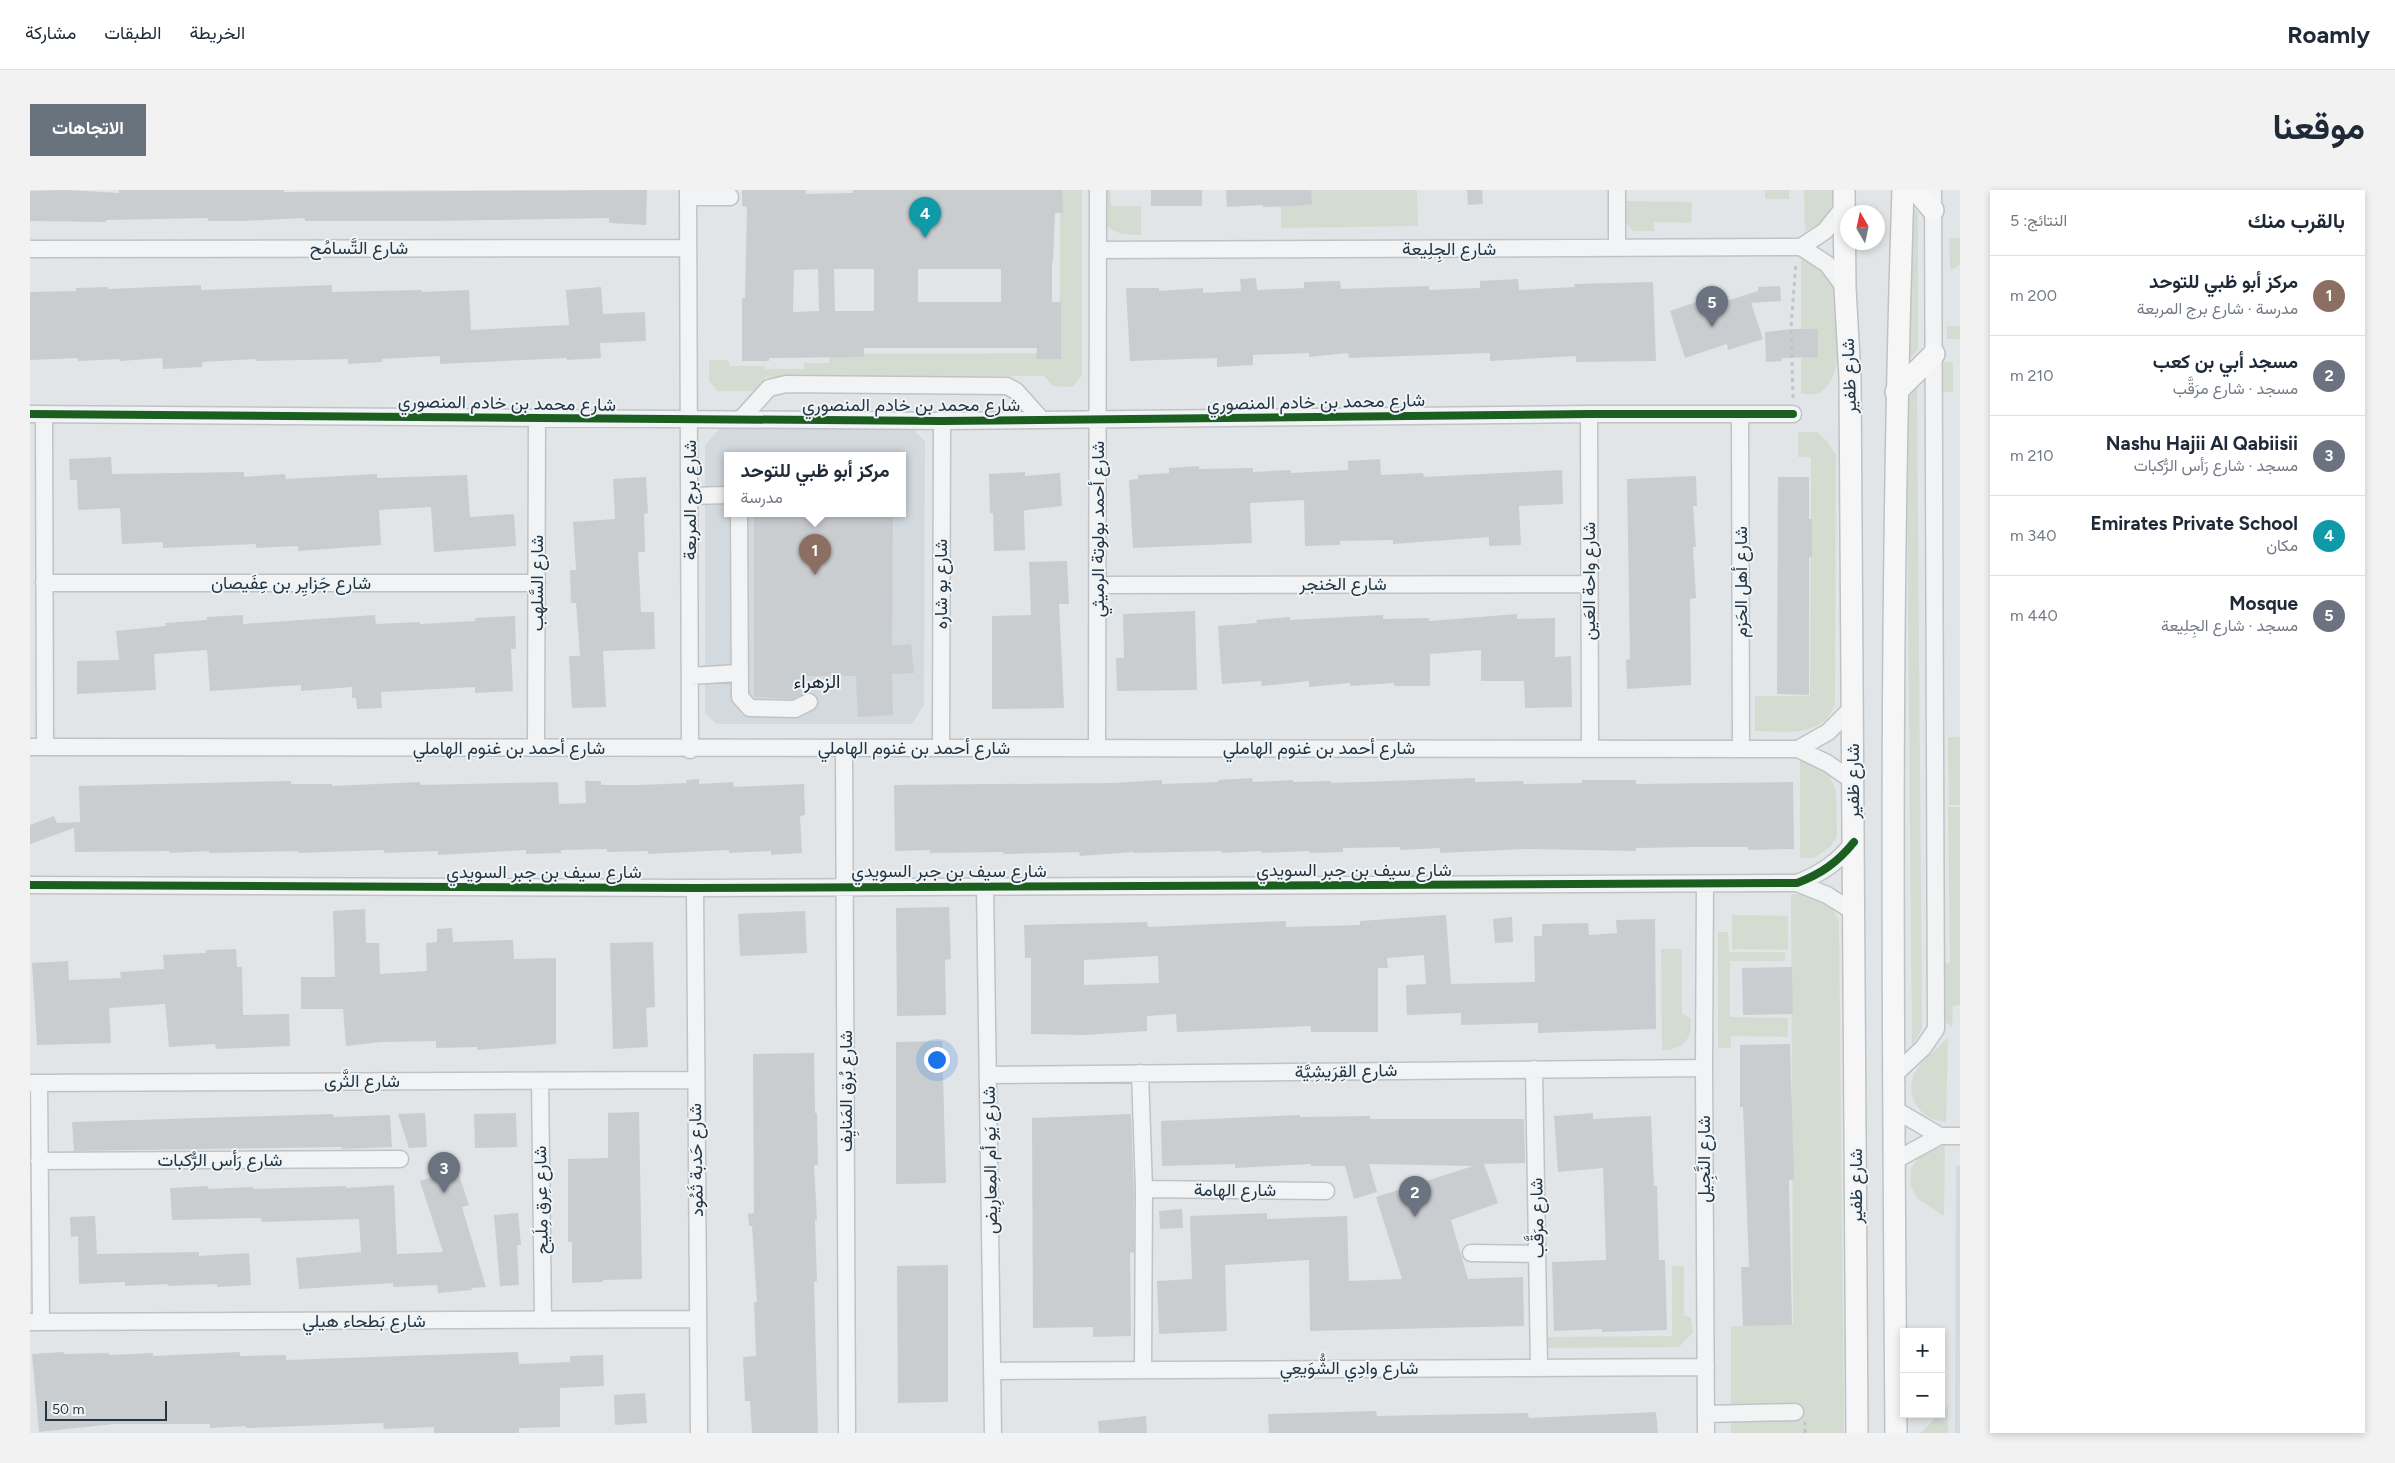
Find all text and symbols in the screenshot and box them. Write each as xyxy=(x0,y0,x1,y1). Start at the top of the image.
text: Roamly xyxy=(2287,20,2370,49)
text: مشاركة xyxy=(25,22,76,44)
text: الطبقات xyxy=(104,22,161,44)
text: الخريطة xyxy=(189,22,245,44)
button: الاتجاهات xyxy=(30,104,146,156)
text: موقعنا xyxy=(2272,106,2365,148)
pin: 4 xyxy=(909,197,941,238)
north arrow xyxy=(1840,205,1885,250)
text: بالقرب منك xyxy=(2248,208,2345,233)
text: النتائج: 5 xyxy=(2010,211,2067,230)
street label: شارع التَّسامُح xyxy=(310,237,408,260)
street label: شارع الجِلِيعة xyxy=(1402,238,1496,263)
text: مركز أبو ظبي للتوحد xyxy=(2149,270,2298,293)
pin: 5 xyxy=(1696,286,1728,327)
text: 200 m xyxy=(2010,286,2057,305)
text: 1 xyxy=(2326,286,2332,305)
text: مدرسة · شارع برج المربعة xyxy=(2137,299,2298,318)
street label: شارع ظفير xyxy=(1837,338,1862,415)
text: مسجد أبي بن كعب xyxy=(2153,350,2298,373)
text: 210 m xyxy=(2010,366,2053,385)
text: 2 xyxy=(2324,366,2334,385)
text: مسجد · شارع مرَقَّب xyxy=(2173,379,2298,398)
street label: شارع محمد بن خادم المنصوري xyxy=(1207,389,1425,419)
street label: شارع محمد بن خادم المنصوري xyxy=(398,390,616,420)
street label: شارع محمد بن خادم المنصوري xyxy=(802,394,1020,420)
text: Nashu Hajii Al Qabiisii xyxy=(2106,432,2298,455)
street label: شارع برج المربعة xyxy=(679,440,702,560)
street label: شارع أحمد بولوتة الرميثي xyxy=(1087,441,1113,617)
text: 210 m xyxy=(2010,446,2053,465)
text: 3 xyxy=(2325,446,2333,465)
popup xyxy=(724,452,906,517)
text: مسجد · شارع رَأس الرُّكبات xyxy=(2134,456,2298,475)
text: مركز أبو ظبي للتوحد xyxy=(741,459,889,482)
text: مدرسة xyxy=(741,488,783,507)
text: Emirates Private School xyxy=(2091,512,2298,535)
street label: شارع واحة العَين xyxy=(1578,522,1601,640)
street label: شارع أهل الحَزم xyxy=(1730,526,1753,638)
text: 340 m xyxy=(2010,526,2056,545)
text: 4 xyxy=(2324,526,2334,545)
pin: 1 xyxy=(799,534,831,575)
street label: شارع السَّلهب xyxy=(526,535,549,631)
text: مكان xyxy=(2266,536,2298,555)
street label: شارع بو شاره xyxy=(930,539,953,629)
street label: شارع جَزايِر بن عِفَيصان xyxy=(211,572,371,597)
street label: شارع الخنجر xyxy=(1298,573,1387,596)
text: Mosque xyxy=(2229,592,2298,615)
text: 440 m xyxy=(2010,606,2058,625)
text: 5 xyxy=(2324,606,2334,625)
text: مسجد · شارع الجِلِيعة xyxy=(2161,616,2298,635)
district label: الزهراء xyxy=(793,670,841,693)
street label: شارع أحمد بن غنوم الهاملي xyxy=(413,737,605,763)
street label: شارع أحمد بن غنوم الهاملي xyxy=(818,737,1010,763)
street label: شارع أحمد بن غنوم الهاملي xyxy=(1223,737,1415,763)
street label: شارع ظفير xyxy=(1842,743,1865,820)
street label: شارع سيف بن جبر السويدي xyxy=(1256,859,1452,885)
street label: شارع سيف بن جبر السويدي xyxy=(851,860,1047,886)
street label: شارع سيف بن جبر السويدي xyxy=(446,861,642,887)
street label: شارع بُرق المَنايِف xyxy=(835,1030,860,1152)
your location xyxy=(924,1047,950,1073)
street label: شارع القِرَيشِيَّة xyxy=(1295,1059,1397,1084)
street label: شارع الثَّرى xyxy=(324,1068,400,1093)
street label: شارع يَو أم المِعارِيض xyxy=(978,1086,1006,1234)
street label: شارع حَدبة ثَمُود xyxy=(684,1103,709,1217)
street label: شارع النَّجِيل xyxy=(1693,1115,1718,1203)
street label: شارع عِرق مِلَيح xyxy=(529,1146,554,1254)
street label: شارع ظفير xyxy=(1845,1148,1868,1225)
street label: شارع رَأس الرُّكبات xyxy=(158,1149,282,1172)
pin: 3 xyxy=(428,1152,460,1193)
pin: 2 xyxy=(1399,1176,1431,1217)
street label: شارع مرَقَّب xyxy=(1522,1177,1550,1259)
street label: شارع الهامة xyxy=(1194,1179,1276,1202)
street label: شارع بَطحاء هيلي xyxy=(302,1310,426,1336)
map controls xyxy=(1900,1328,1945,1418)
button: + xyxy=(1900,1328,1945,1373)
street label: شارع وادِي الشُّوَيعِي xyxy=(1280,1353,1418,1383)
button: − xyxy=(1900,1373,1945,1418)
scale bar xyxy=(45,1398,168,1421)
text: 50 m xyxy=(52,1401,84,1418)

